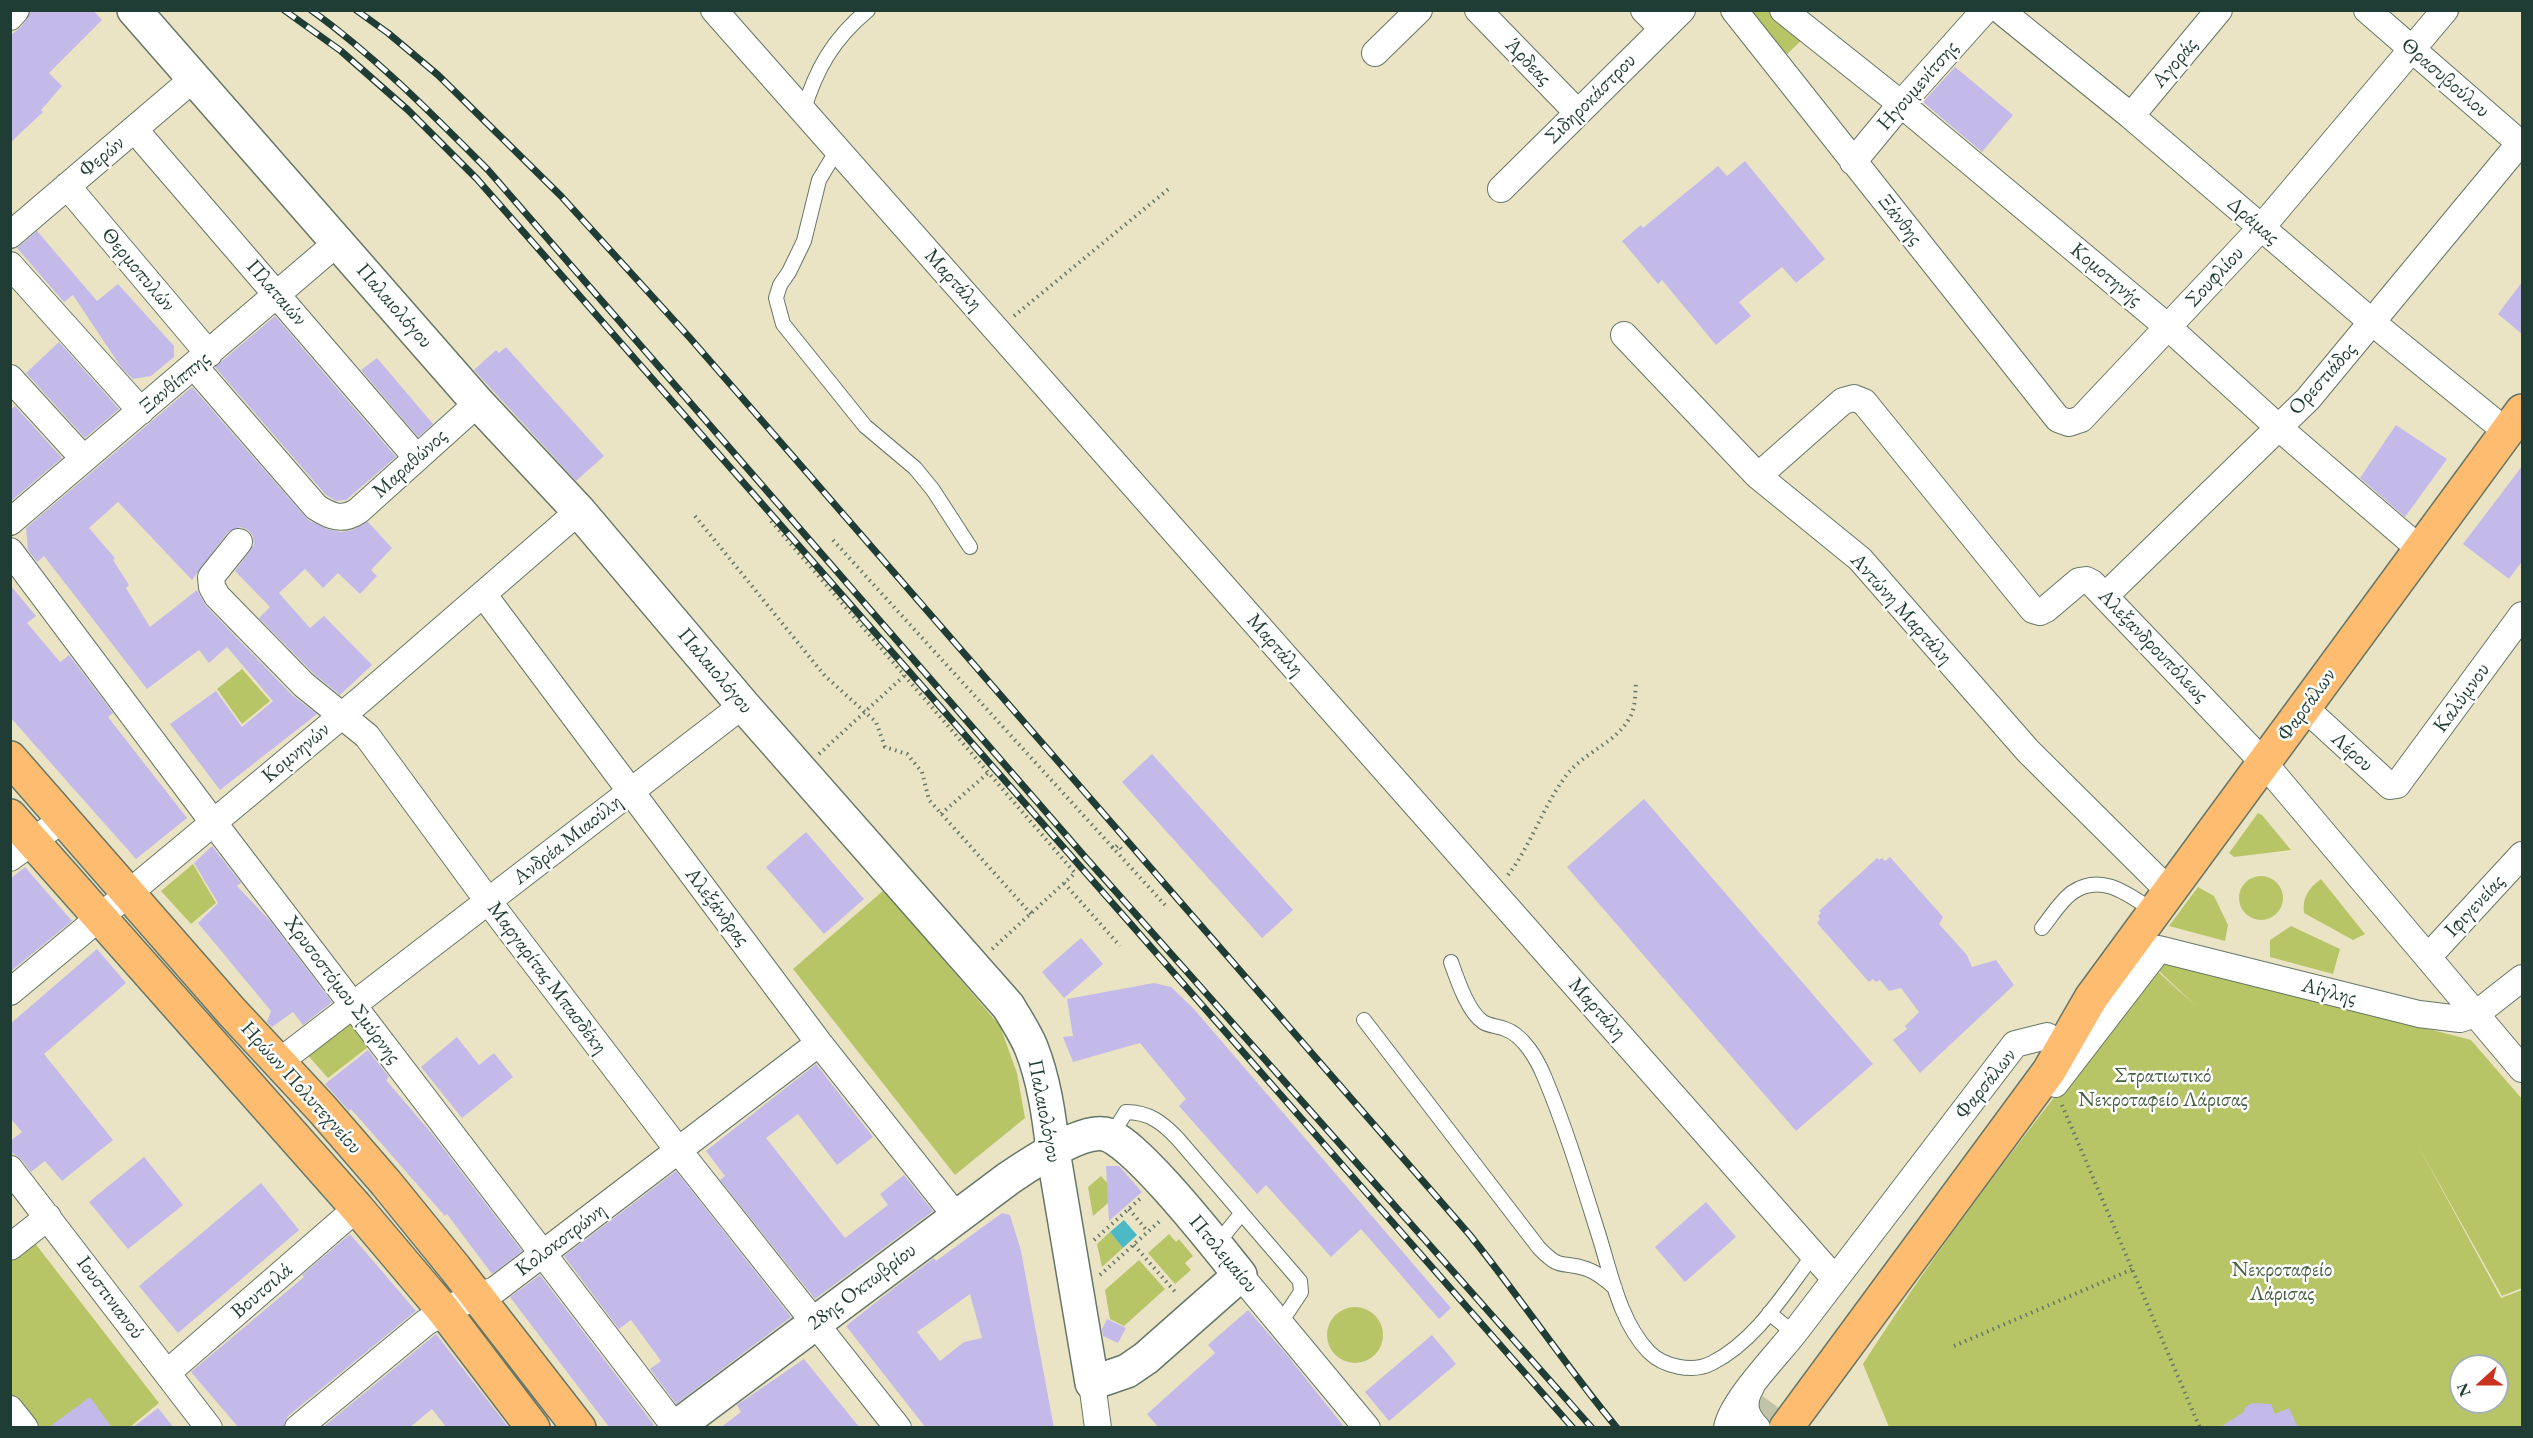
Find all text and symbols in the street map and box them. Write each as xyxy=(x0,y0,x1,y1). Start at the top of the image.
street label: Άρδεας xyxy=(1499,33,1557,91)
street label: Αγοράς xyxy=(2147,33,2203,93)
street label: Θρασυβούλου xyxy=(2395,33,2495,123)
street label: Ηγουμενίτσης xyxy=(1872,36,1964,136)
street label: Σιδηροκάστρου xyxy=(1540,48,1642,150)
street label: Φερών xyxy=(74,131,130,183)
street label: Ξάνθης xyxy=(1872,190,1928,250)
street label: Δράμας xyxy=(2222,192,2284,250)
street label: Θερμοπυλών xyxy=(96,223,180,317)
street label: Κομοτηνής xyxy=(2065,238,2147,312)
street label: Σουφλίου xyxy=(2181,241,2249,313)
street label: Μαρτάλη xyxy=(919,244,987,316)
street label: Πλαταιών xyxy=(240,254,312,332)
street label: Παλαιολόγου xyxy=(350,258,438,354)
street label: Ορεστιάδος xyxy=(2284,337,2362,421)
street label: Ξανθίππης xyxy=(135,346,215,420)
street label: Μαραθώνος xyxy=(367,424,453,504)
street label: Αντώνη Μαρτάλη xyxy=(1845,548,1957,670)
street label: Αλεξανδρουπόλεως xyxy=(2093,584,2213,708)
street label: Μαρτάλη xyxy=(1241,608,1309,682)
street label: Παλαιολόγου xyxy=(672,623,758,719)
street label: Καλύμνου xyxy=(2428,658,2496,738)
street label: Φαρσάλων xyxy=(2272,664,2342,746)
street label: Κομνηνών xyxy=(257,717,335,789)
street label: Λέρου xyxy=(2326,727,2378,777)
street label: Ανδρέα Μιαούλη xyxy=(508,789,628,891)
street label: Αλεξάνδρας xyxy=(679,863,755,951)
street label: Ιφιγενείας xyxy=(2440,869,2510,943)
street label: Μαργαρίτας Μπασδέκη xyxy=(482,897,612,1059)
street label: Χρυσοστόμου Σμύρνης xyxy=(278,911,406,1069)
street label: Μαρτάλη xyxy=(1563,973,1631,1045)
street label: Αίγλης xyxy=(2299,973,2359,1011)
street label: Ηρώων Πολυτεχνείου xyxy=(235,1016,367,1160)
street label: Φαρσάλων xyxy=(1950,1044,2022,1124)
street label: Παλαιολόγου xyxy=(1022,1057,1066,1165)
park label: Στρατιωτικό Νεκροταφείο Λάρισας xyxy=(2078,1063,2248,1113)
street label: Κολοκοτρώνη xyxy=(511,1198,611,1282)
street label: Πτολεμαίου xyxy=(1183,1210,1263,1298)
street label: 28ης Οκτωβρίου xyxy=(803,1238,921,1336)
street label: Ιουστινιανού xyxy=(71,1252,149,1344)
park label: Νεκροταφείο Λάρισας xyxy=(2232,1257,2332,1307)
street label: Βουτσιλά xyxy=(226,1258,298,1324)
north arrow xyxy=(2449,1354,2509,1414)
text: N xyxy=(2451,1380,2476,1400)

